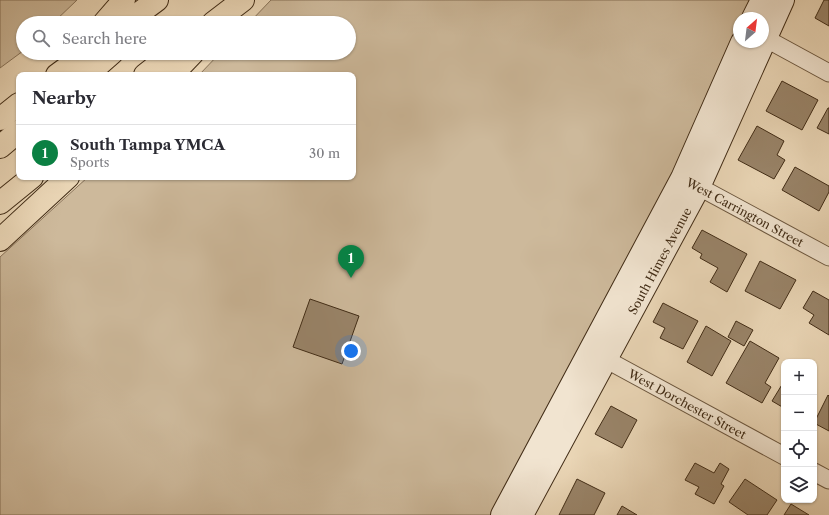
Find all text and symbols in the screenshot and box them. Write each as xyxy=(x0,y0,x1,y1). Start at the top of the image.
north arrow xyxy=(733,12,769,48)
search box xyxy=(16,16,356,60)
icon: search xyxy=(30,27,52,49)
text: Search here xyxy=(62,29,147,48)
text: Nearby xyxy=(32,88,96,108)
text: South Tampa YMCA xyxy=(70,135,225,154)
text: 1 xyxy=(42,145,48,161)
text: 30 m xyxy=(309,145,340,161)
text: Sports xyxy=(70,154,109,170)
street label: West Carrington Street xyxy=(683,174,807,250)
street label: South Himes Avenue xyxy=(624,204,694,317)
pin: 1 xyxy=(338,245,364,278)
your location xyxy=(341,341,361,361)
map controls xyxy=(781,359,817,503)
button: + xyxy=(781,359,817,395)
street label: West Dorchester Street xyxy=(625,365,750,442)
button: − xyxy=(781,395,817,431)
button: locate xyxy=(781,431,817,467)
button: layers xyxy=(781,467,817,503)

